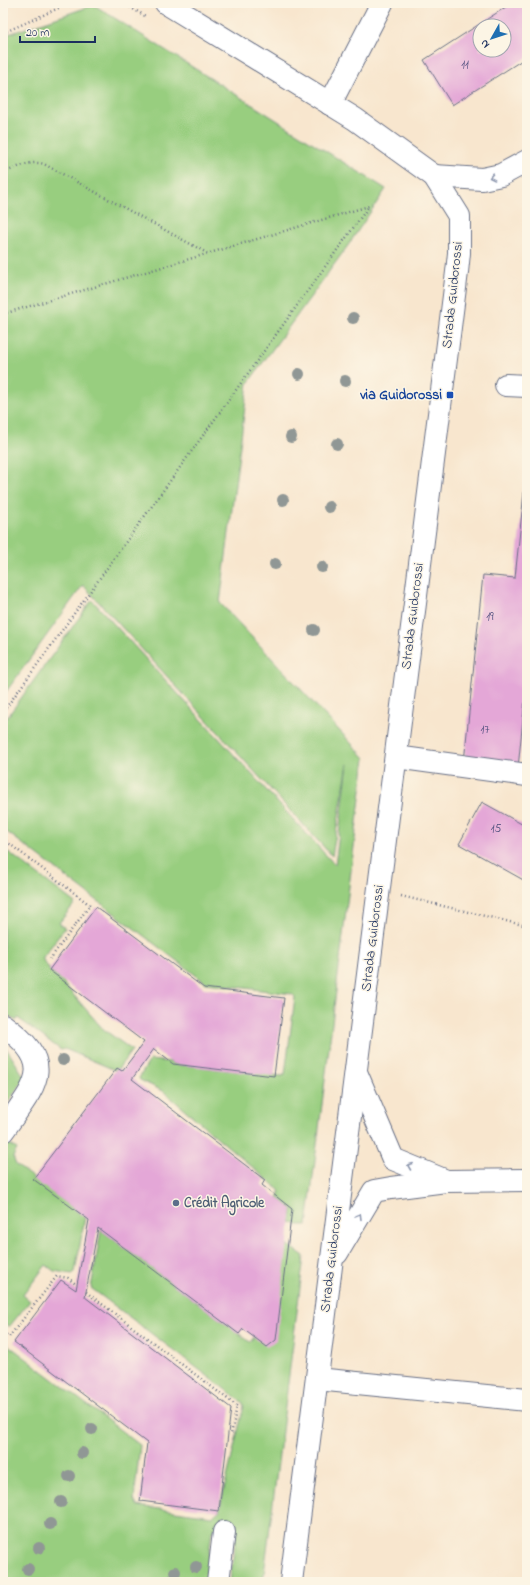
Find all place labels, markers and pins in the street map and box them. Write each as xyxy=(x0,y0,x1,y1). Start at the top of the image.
place label: via Guidorossi xyxy=(359,385,442,406)
marker: via Guidorossi xyxy=(445,390,455,400)
place label: Crédit Agricole xyxy=(184,1193,265,1216)
marker: Crédit Agricole xyxy=(171,1198,181,1208)

